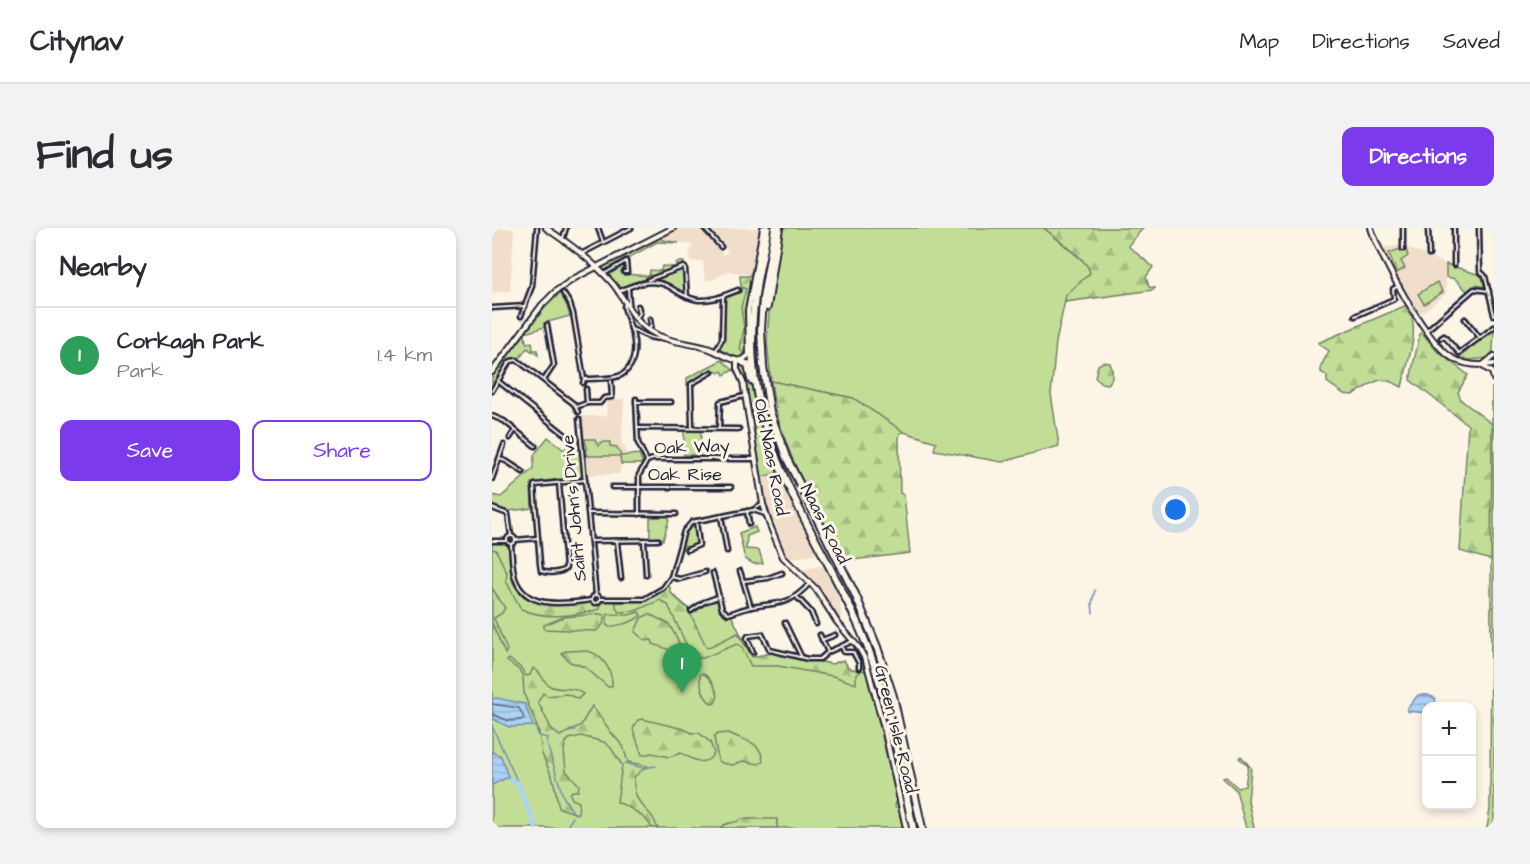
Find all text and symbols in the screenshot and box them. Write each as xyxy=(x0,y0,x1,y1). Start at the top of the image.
text: Citynav xyxy=(30,22,124,61)
text: Map xyxy=(1239,27,1279,56)
text: Directions xyxy=(1312,27,1410,56)
text: Saved xyxy=(1443,27,1500,56)
text: Find us xyxy=(36,127,173,185)
button: Directions xyxy=(1342,127,1494,186)
text: Nearby xyxy=(60,249,147,285)
text: Corkagh Park xyxy=(117,326,264,357)
text: 1 xyxy=(78,341,81,369)
text: 1.4 km xyxy=(377,341,432,369)
text: Park xyxy=(117,357,163,385)
street label: Old Naas Road xyxy=(747,396,795,518)
button: Save xyxy=(60,420,240,481)
button: Share xyxy=(252,420,432,481)
street label: Saint John's Drive xyxy=(555,433,593,582)
street label: Oak Way xyxy=(654,433,730,462)
street label: Oak Rise xyxy=(648,462,722,487)
street label: Naas Road xyxy=(794,479,856,569)
your location xyxy=(1161,495,1190,524)
pin: 1 xyxy=(662,644,702,693)
street label: Green Isle Road xyxy=(868,662,924,796)
map controls xyxy=(1422,702,1476,810)
button: + xyxy=(1422,702,1476,756)
button: − xyxy=(1422,756,1476,810)

